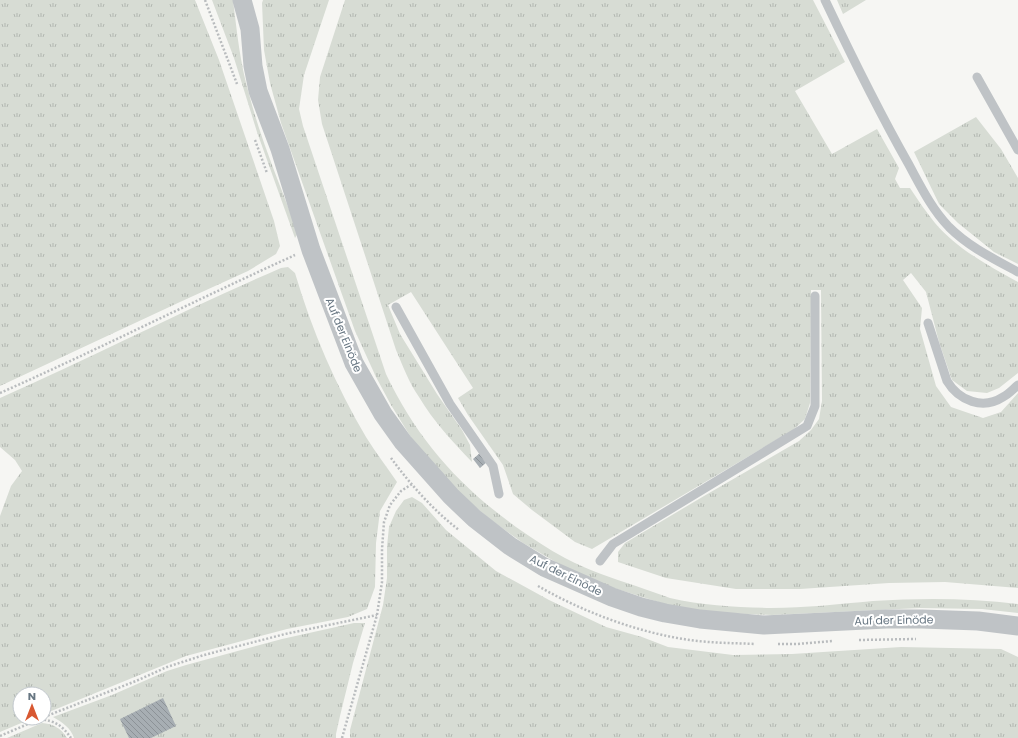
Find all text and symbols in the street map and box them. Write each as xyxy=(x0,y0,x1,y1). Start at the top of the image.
street label: Auf der Einöde xyxy=(322,295,366,375)
street label: Auf der Einöde xyxy=(527,550,605,600)
street label: Auf der Einöde xyxy=(854,611,934,629)
north arrow xyxy=(12,686,52,726)
text: N xyxy=(28,688,36,704)

